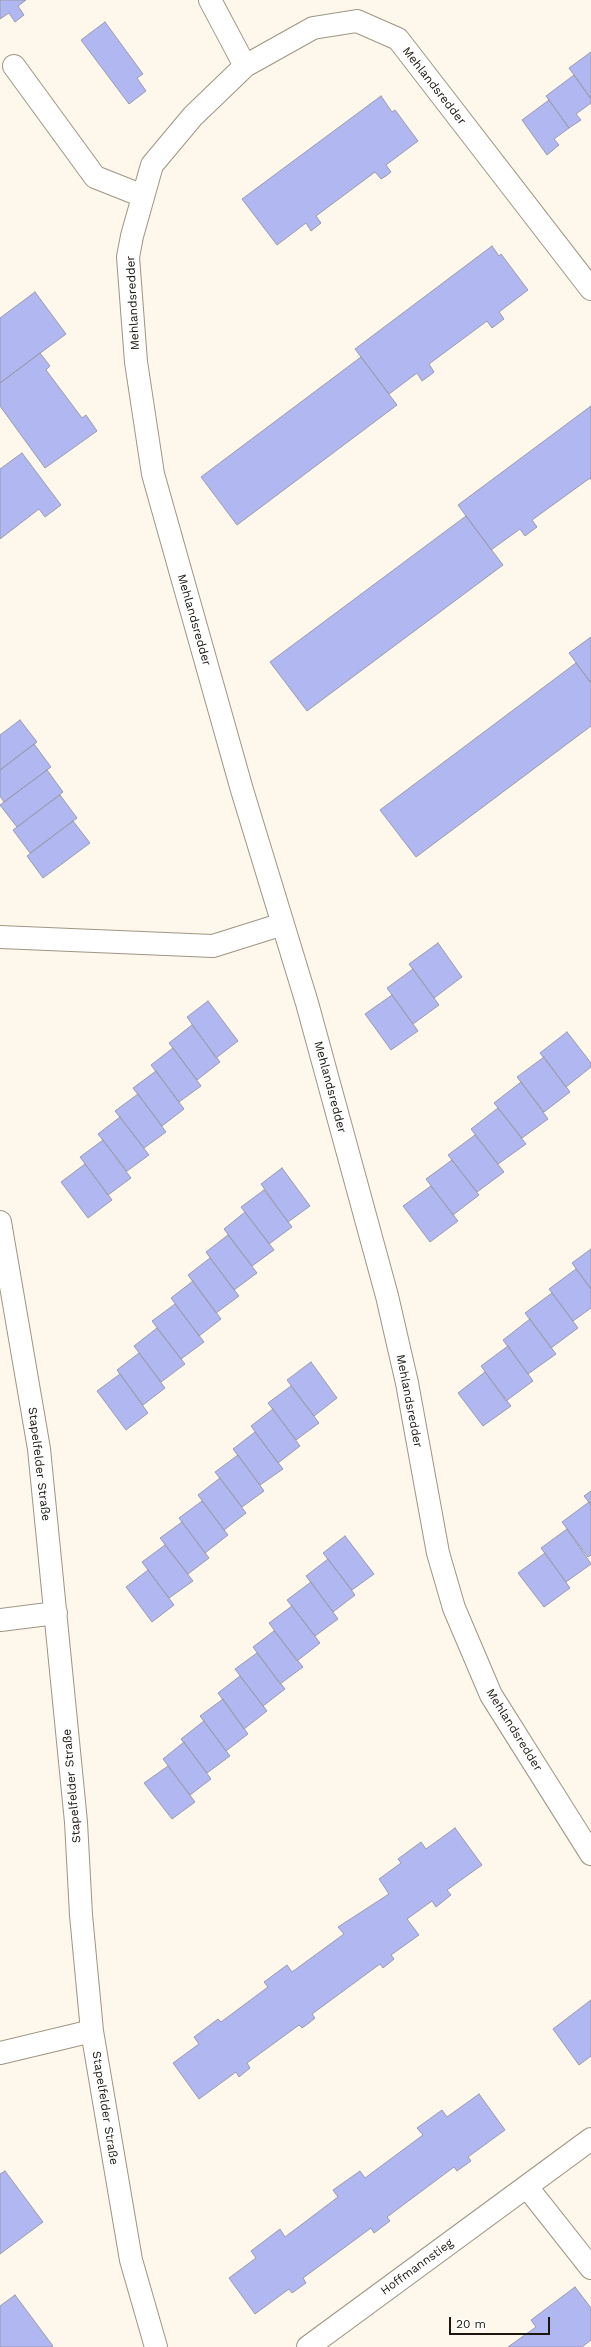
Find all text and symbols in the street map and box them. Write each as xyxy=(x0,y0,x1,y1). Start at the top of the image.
street label: Mehlandsredder xyxy=(399,44,469,128)
street label: Mehlandsredder xyxy=(123,255,143,351)
street label: Mehlandsredder xyxy=(174,572,214,668)
street label: Mehlandsredder xyxy=(311,1039,349,1135)
street label: Mehlandsredder xyxy=(393,1353,425,1449)
street label: Stapelfelder Straße xyxy=(25,1406,53,1522)
street label: Mehlandsredder xyxy=(483,1686,545,1774)
street label: Stapelfelder Straße xyxy=(60,1728,84,1844)
street label: Stapelfelder Straße xyxy=(89,2050,121,2166)
street label: Hoffmannstieg xyxy=(378,2236,456,2298)
scale bar xyxy=(451,2309,552,2335)
text: 20 m xyxy=(456,2317,486,2331)

